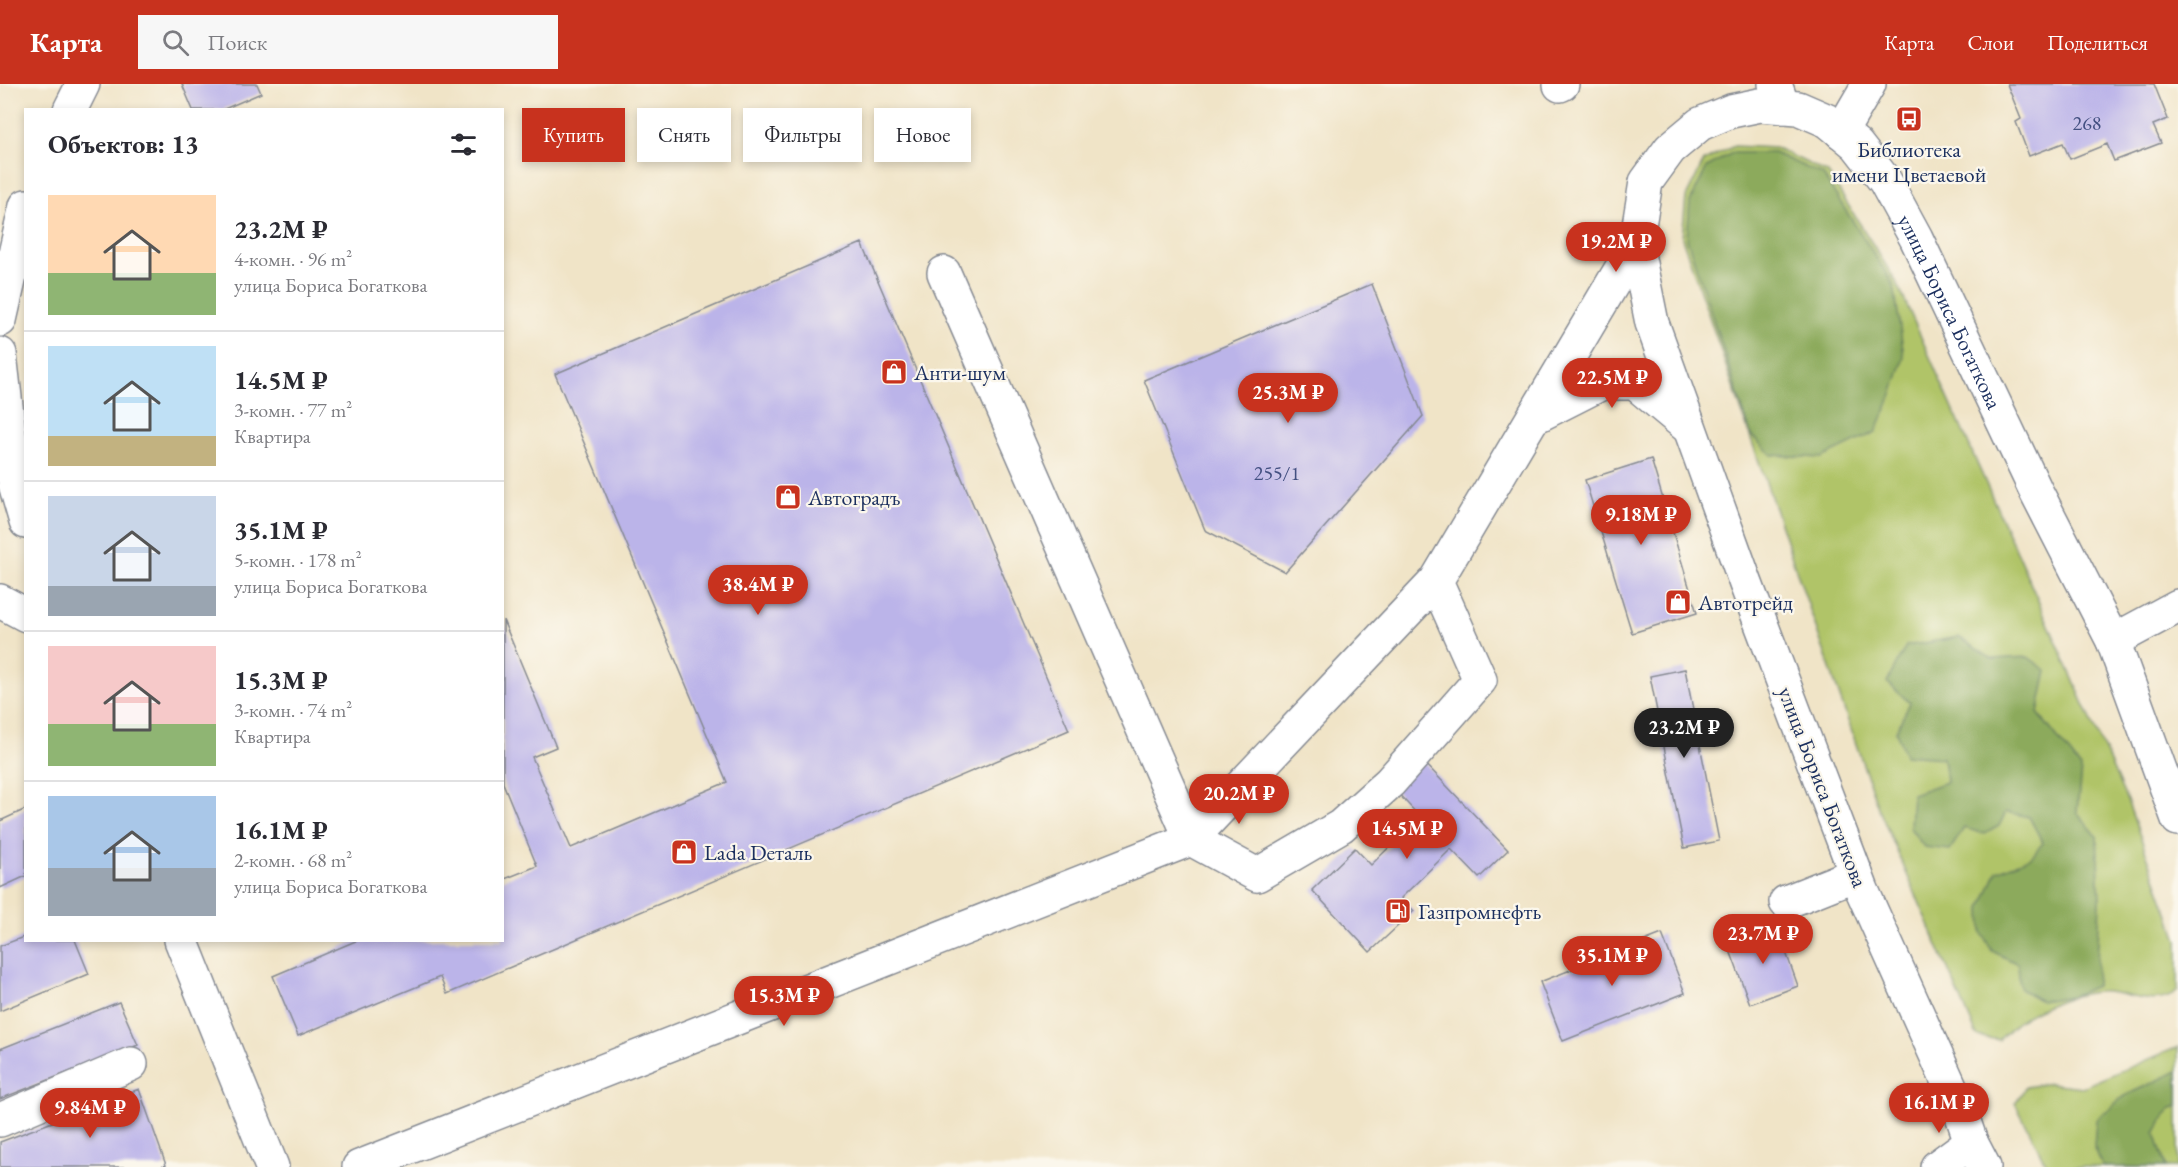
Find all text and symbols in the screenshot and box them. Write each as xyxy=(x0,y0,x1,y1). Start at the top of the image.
search box xyxy=(138,15,558,69)
text: Карта xyxy=(30,24,102,60)
icon: search xyxy=(159,26,192,59)
text: Поиск xyxy=(207,28,267,57)
text: Карта xyxy=(1884,29,1934,56)
text: Слои xyxy=(1967,29,2014,56)
text: Поделиться xyxy=(2047,29,2148,56)
bus stop icon: Библиотека имени Цветаевой xyxy=(1894,104,1924,134)
chip: Купить xyxy=(522,108,625,162)
chip: Снять xyxy=(637,108,731,162)
chip: Фильтры xyxy=(743,108,862,162)
chip: Новое xyxy=(874,108,971,162)
house number: 268 xyxy=(2073,110,2101,136)
text: Объектов: 13 xyxy=(48,127,199,161)
icon: filters xyxy=(447,128,480,161)
place label: Библиотека имени Цветаевой xyxy=(1832,135,1987,189)
street label: улица Бориса Богаткова xyxy=(1891,209,2010,414)
text: 23.2M ₽ xyxy=(234,212,328,246)
icon: home xyxy=(96,219,168,291)
pin: 19.2M ₽ xyxy=(1561,222,1671,273)
text: 19.2M ₽ xyxy=(1580,228,1652,254)
text: 4-комн. · 96 m² xyxy=(234,246,352,272)
text: улица Бориса Богаткова xyxy=(234,272,428,298)
shop icon: Анти-шум xyxy=(879,357,909,387)
place label: Анти-шум xyxy=(913,358,1006,387)
pin: 22.5M ₽ xyxy=(1557,358,1667,409)
text: 14.5M ₽ xyxy=(234,363,328,397)
text: 22.5M ₽ xyxy=(1576,364,1648,390)
icon: home xyxy=(96,370,168,442)
pin: 25.3M ₽ xyxy=(1233,373,1343,424)
text: 25.3M ₽ xyxy=(1252,379,1324,405)
text: 3-комн. · 77 m² xyxy=(234,397,352,423)
text: Квартира xyxy=(234,423,311,449)
house number: 255/1 xyxy=(1254,460,1300,486)
shop icon: Автоградъ xyxy=(773,482,803,512)
place label: Автоградъ xyxy=(807,483,901,512)
pin: 9.18M ₽ xyxy=(1586,495,1696,546)
text: 9.18M ₽ xyxy=(1605,501,1677,527)
text: 35.1M ₽ xyxy=(234,513,328,547)
icon: home xyxy=(96,520,168,592)
text: 5-комн. · 178 m² xyxy=(234,547,362,573)
pin: 38.4M ₽ xyxy=(703,565,813,616)
text: 38.4M ₽ xyxy=(722,571,794,597)
text: улица Бориса Богаткова xyxy=(234,573,428,599)
shop icon: Автотрейд xyxy=(1663,587,1693,617)
place label: Автотрейд xyxy=(1697,588,1793,617)
text: 15.3M ₽ xyxy=(234,663,328,697)
icon: home xyxy=(96,670,168,742)
street label: улица Бориса Богаткова xyxy=(1771,682,1875,892)
text: 3-комн. · 74 m² xyxy=(234,697,352,723)
pin: 23.2M ₽ xyxy=(1629,708,1739,759)
text: 23.2M ₽ xyxy=(1648,714,1720,740)
text: Квартира xyxy=(234,723,311,749)
pin: 20.2M ₽ xyxy=(1184,774,1294,825)
text: 20.2M ₽ xyxy=(1203,780,1275,806)
pin: 14.5M ₽ xyxy=(1352,809,1462,860)
text: 16.1M ₽ xyxy=(234,813,328,847)
text: 14.5M ₽ xyxy=(1371,815,1443,841)
icon: home xyxy=(96,820,168,892)
shop icon: Lada Dеталь xyxy=(669,837,699,867)
place label: Lada Dеталь xyxy=(704,838,812,867)
text: 2-комн. · 68 m² xyxy=(234,847,352,873)
text: улица Бориса Богаткова xyxy=(234,873,428,899)
fuel station icon: Газпромнефть xyxy=(1383,896,1413,926)
place label: Газпромнефть xyxy=(1418,897,1542,926)
pin: 23.7M ₽ xyxy=(1708,914,1818,965)
text: 23.7M ₽ xyxy=(1727,920,1799,946)
pin: 35.1M ₽ xyxy=(1557,936,1667,987)
text: 35.1M ₽ xyxy=(1576,942,1648,968)
pin: 15.3M ₽ xyxy=(729,976,839,1027)
text: 15.3M ₽ xyxy=(748,982,820,1008)
pin: 16.1M ₽ xyxy=(1884,1083,1994,1134)
pin: 9.84M ₽ xyxy=(35,1088,145,1139)
text: 16.1M ₽ xyxy=(1903,1089,1975,1115)
text: 9.84M ₽ xyxy=(54,1094,126,1120)

